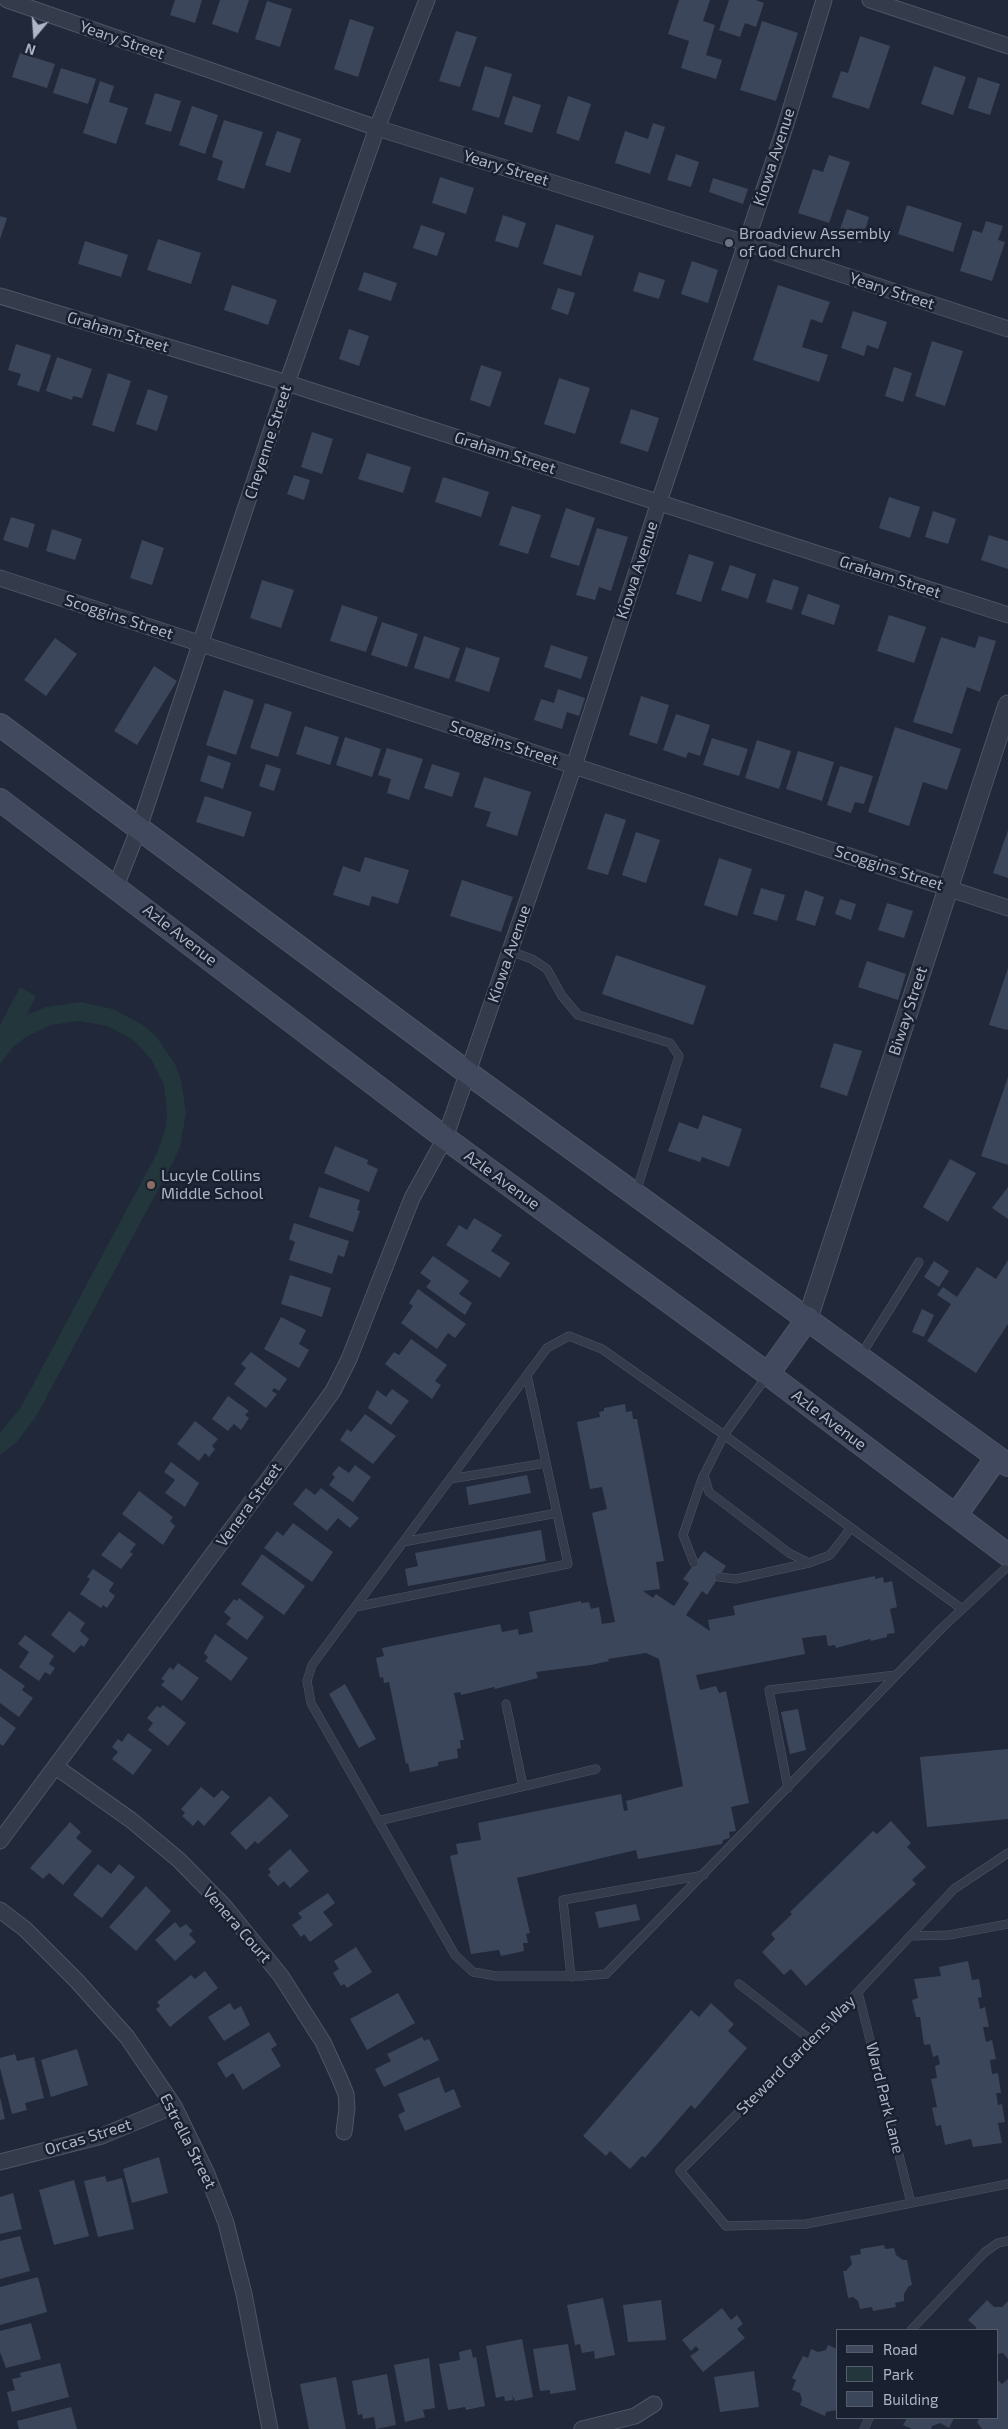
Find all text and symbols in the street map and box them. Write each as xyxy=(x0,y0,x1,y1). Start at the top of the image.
north arrow xyxy=(10,10,60,60)
street label: Yeary Street xyxy=(77,17,167,63)
text: N xyxy=(23,40,38,59)
street label: Kiowa Avenue xyxy=(749,106,799,208)
street label: Yeary Street xyxy=(461,146,551,190)
place label: Broadview Assembly of God Church xyxy=(739,224,891,262)
marker: Broadview Assembly of God Church xyxy=(723,237,735,249)
street label: Yeary Street xyxy=(847,268,937,314)
street label: Graham Street xyxy=(65,307,171,357)
street label: Cheyenne Street xyxy=(240,382,296,502)
street label: Graham Street xyxy=(452,428,558,478)
street label: Kiowa Avenue xyxy=(612,519,662,621)
street label: Graham Street xyxy=(837,552,943,602)
street label: Scoggins Street xyxy=(62,590,176,644)
street label: Scoggins Street xyxy=(447,716,561,770)
street label: Scoggins Street xyxy=(832,841,946,895)
street label: Azle Avenue xyxy=(139,900,221,970)
street label: Kiowa Avenue xyxy=(483,903,535,1005)
street label: Biway Street xyxy=(885,964,931,1058)
street label: Azle Avenue xyxy=(461,1146,543,1214)
place label: Lucyle Collins Middle School xyxy=(161,1166,263,1204)
marker: Lucyle Collins Middle School xyxy=(145,1179,157,1191)
street label: Azle Avenue xyxy=(788,1386,870,1454)
street label: Venera Street xyxy=(212,1459,286,1551)
street label: Venera Court xyxy=(199,1883,275,1967)
street label: Steward Gardens Way xyxy=(732,1991,860,2119)
street label: Ward Park Lane xyxy=(862,2040,908,2156)
street label: Estrella Street xyxy=(156,2090,220,2192)
street label: Orcas Street xyxy=(42,2115,134,2159)
legend xyxy=(836,2329,998,2419)
text: Road xyxy=(883,2340,918,2358)
text: Park xyxy=(883,2365,914,2383)
text: Building xyxy=(883,2390,938,2408)

